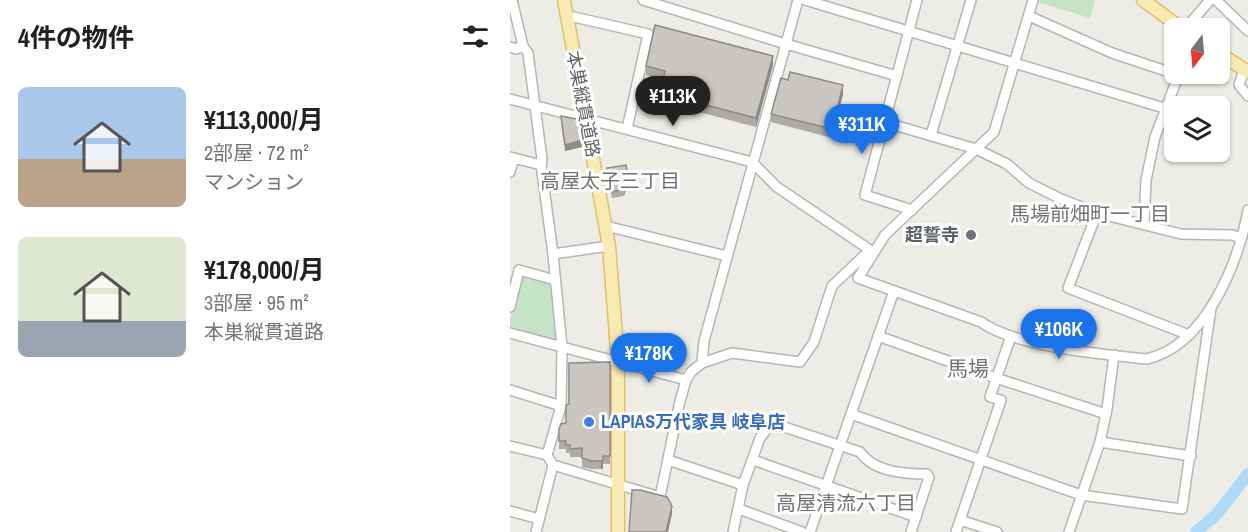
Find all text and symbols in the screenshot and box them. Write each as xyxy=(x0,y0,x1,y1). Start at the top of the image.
north arrow xyxy=(1164,18,1230,84)
map controls xyxy=(1164,18,1230,162)
text: 4件の物件 xyxy=(18,20,134,55)
icon: filters xyxy=(459,20,492,53)
street label: 本巣縦貫道路 xyxy=(561,49,606,159)
pin: ¥113K xyxy=(631,76,715,127)
text: ¥113K xyxy=(649,82,697,109)
button: layers xyxy=(1164,96,1230,162)
text: ¥113,000/月 xyxy=(204,102,324,137)
pin: ¥311K xyxy=(820,104,904,155)
text: ¥311K xyxy=(838,110,886,137)
icon: home xyxy=(66,111,138,183)
text: 2部屋 · 72 m² xyxy=(204,139,309,166)
district label: 高屋太子三丁目 xyxy=(540,167,680,194)
text: マンション xyxy=(204,168,304,195)
district label: 馬場前畑町一丁目 xyxy=(1010,200,1170,227)
place label: 超誓寺 xyxy=(905,222,959,247)
marker: 超誓寺 xyxy=(964,228,978,242)
text: ¥178,000/月 xyxy=(204,252,325,287)
icon: home xyxy=(66,261,138,333)
text: 3部屋 · 95 m² xyxy=(204,289,309,316)
pin: ¥106K xyxy=(1017,309,1101,360)
text: ¥106K xyxy=(1035,315,1083,342)
text: 本巣縦貫道路 xyxy=(204,318,324,345)
pin: ¥178K xyxy=(607,333,691,384)
text: ¥178K xyxy=(625,339,673,366)
district label: 馬場 xyxy=(947,354,989,383)
place label: LAPIAS万代家具 岐阜店 xyxy=(601,409,785,434)
marker: LAPIAS万代家具 岐阜店 xyxy=(582,415,596,429)
district label: 高屋清流六丁目 xyxy=(776,489,916,516)

